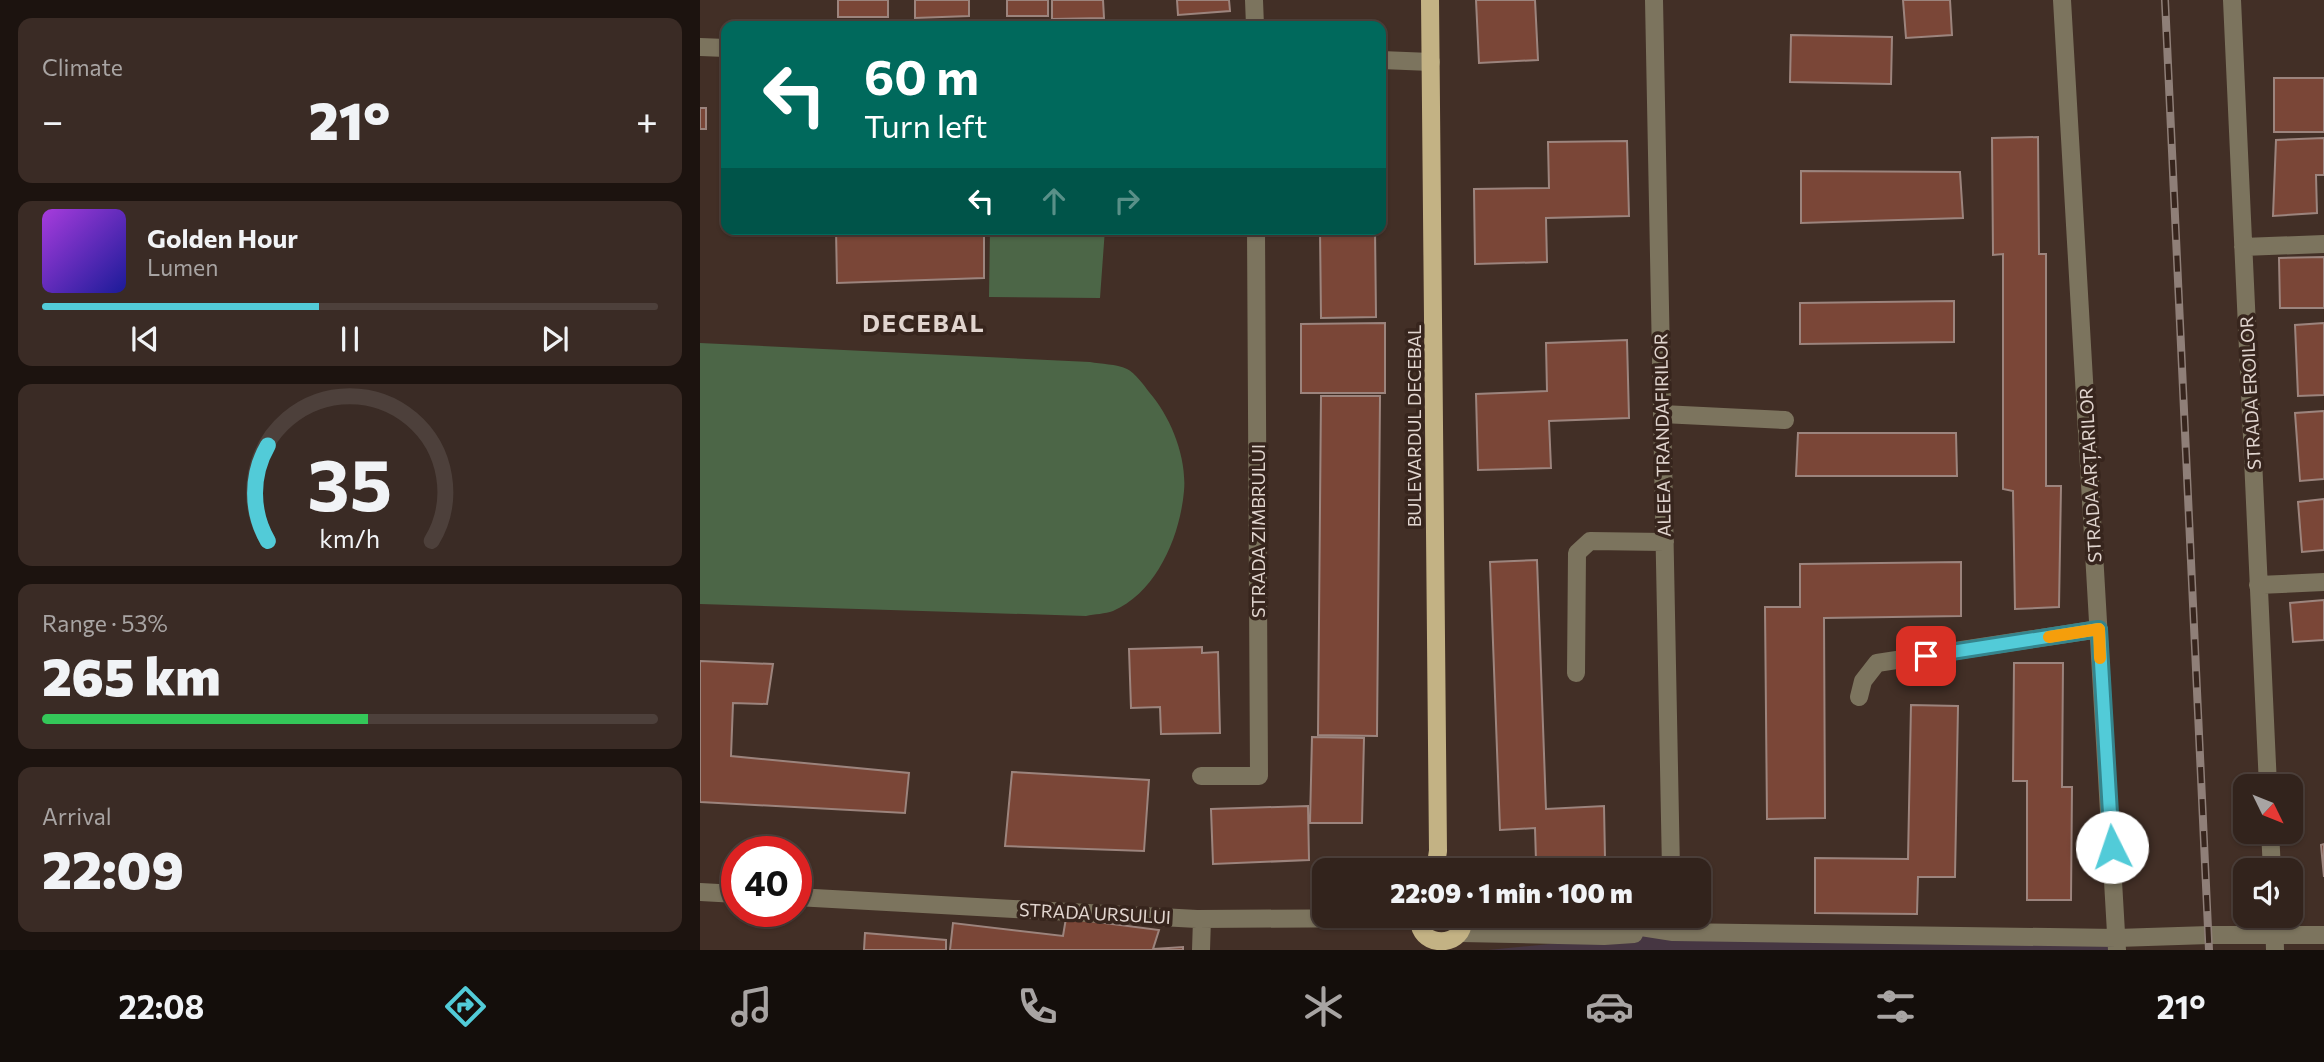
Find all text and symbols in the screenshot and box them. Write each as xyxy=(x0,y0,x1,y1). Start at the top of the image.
text: 60 m xyxy=(864,45,979,105)
icon: left xyxy=(749,49,840,140)
text: Climate xyxy=(42,53,123,81)
text: 21° xyxy=(309,87,390,151)
text: − xyxy=(42,96,64,143)
text: + xyxy=(636,96,658,143)
text: Turn left xyxy=(864,105,988,145)
icon: left xyxy=(962,182,1000,220)
icon: ahead xyxy=(1035,182,1073,220)
icon: right xyxy=(1108,182,1146,220)
text: Golden Hour xyxy=(147,222,298,253)
text: Lumen xyxy=(147,253,218,281)
district label: DECEBAL xyxy=(862,308,986,337)
street label: STRADA EROILOR xyxy=(2235,316,2265,470)
icon: previous xyxy=(126,320,164,358)
icon: pause xyxy=(331,320,369,358)
icon: next xyxy=(536,320,574,358)
street label: BULEVARDUL DECEBAL xyxy=(1403,325,1425,527)
street label: ALEEA TRANDAFIRILOR xyxy=(1649,333,1675,537)
street label: STRADA ARȚARILOR xyxy=(2074,387,2107,563)
text: 35 xyxy=(308,437,392,526)
street label: STRADA ZIMBRULUI xyxy=(1247,444,1269,618)
text: km/h xyxy=(320,523,380,553)
text: Range · 53% xyxy=(42,609,168,637)
pin xyxy=(1896,626,1956,686)
icon: arrive xyxy=(1907,637,1945,675)
text: 265 km xyxy=(42,643,221,707)
north arrow xyxy=(2233,774,2303,844)
map controls xyxy=(2233,774,2303,928)
text: Arrival xyxy=(42,802,112,830)
position arrow xyxy=(2075,810,2149,884)
text: 22:09 xyxy=(42,836,184,900)
speed limit sign: 40 xyxy=(721,836,812,927)
button: sound xyxy=(2233,858,2303,928)
text: 22:09 · 1 min · 100 m xyxy=(1390,877,1633,908)
street label: STRADA URSULUI xyxy=(1018,898,1172,928)
icon: directions xyxy=(441,982,490,1031)
icon: music xyxy=(727,982,776,1031)
icon: phone xyxy=(1013,982,1062,1031)
icon: climate xyxy=(1299,982,1348,1031)
icon: car xyxy=(1585,982,1634,1031)
icon: filters xyxy=(1871,982,1920,1031)
text: 22:08 xyxy=(118,986,204,1026)
text: 21° xyxy=(2157,986,2206,1026)

